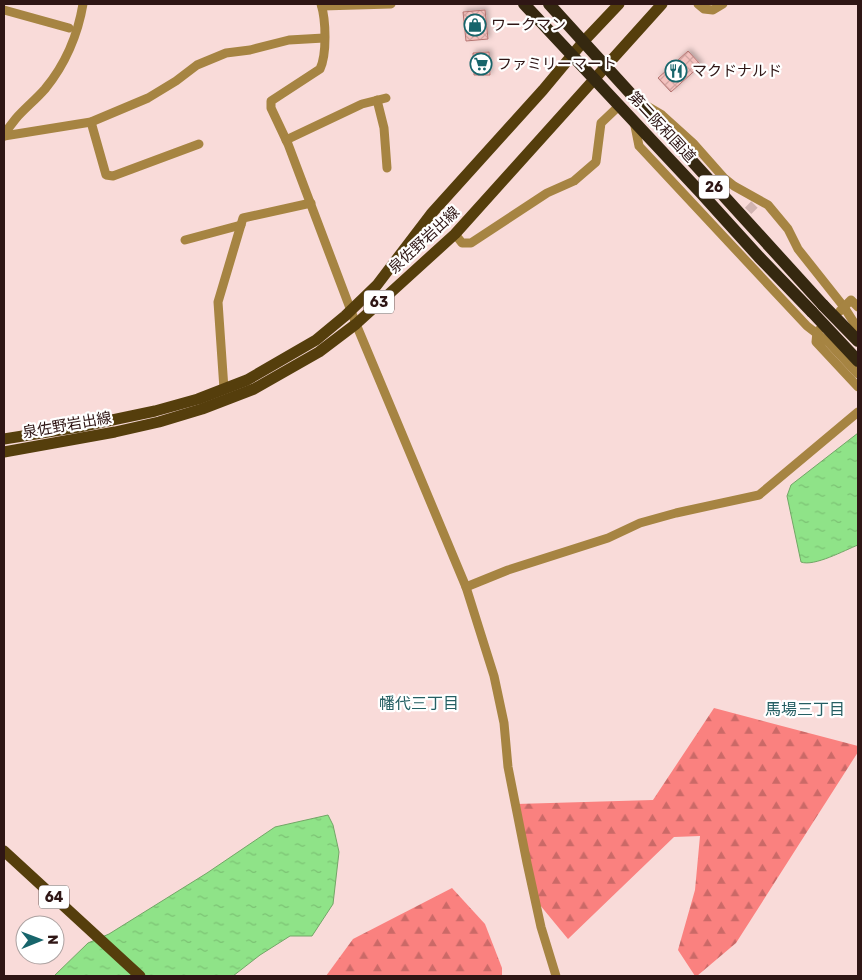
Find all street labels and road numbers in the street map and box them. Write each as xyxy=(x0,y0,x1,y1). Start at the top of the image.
street label: 第二阪和国道 xyxy=(625,88,699,166)
road number: 26 xyxy=(699,176,729,198)
street label: 泉佐野岩出線 xyxy=(385,203,463,277)
road number: 63 xyxy=(364,290,394,314)
street label: 泉佐野岩出線 xyxy=(21,408,113,442)
road number: 64 xyxy=(39,886,69,909)

